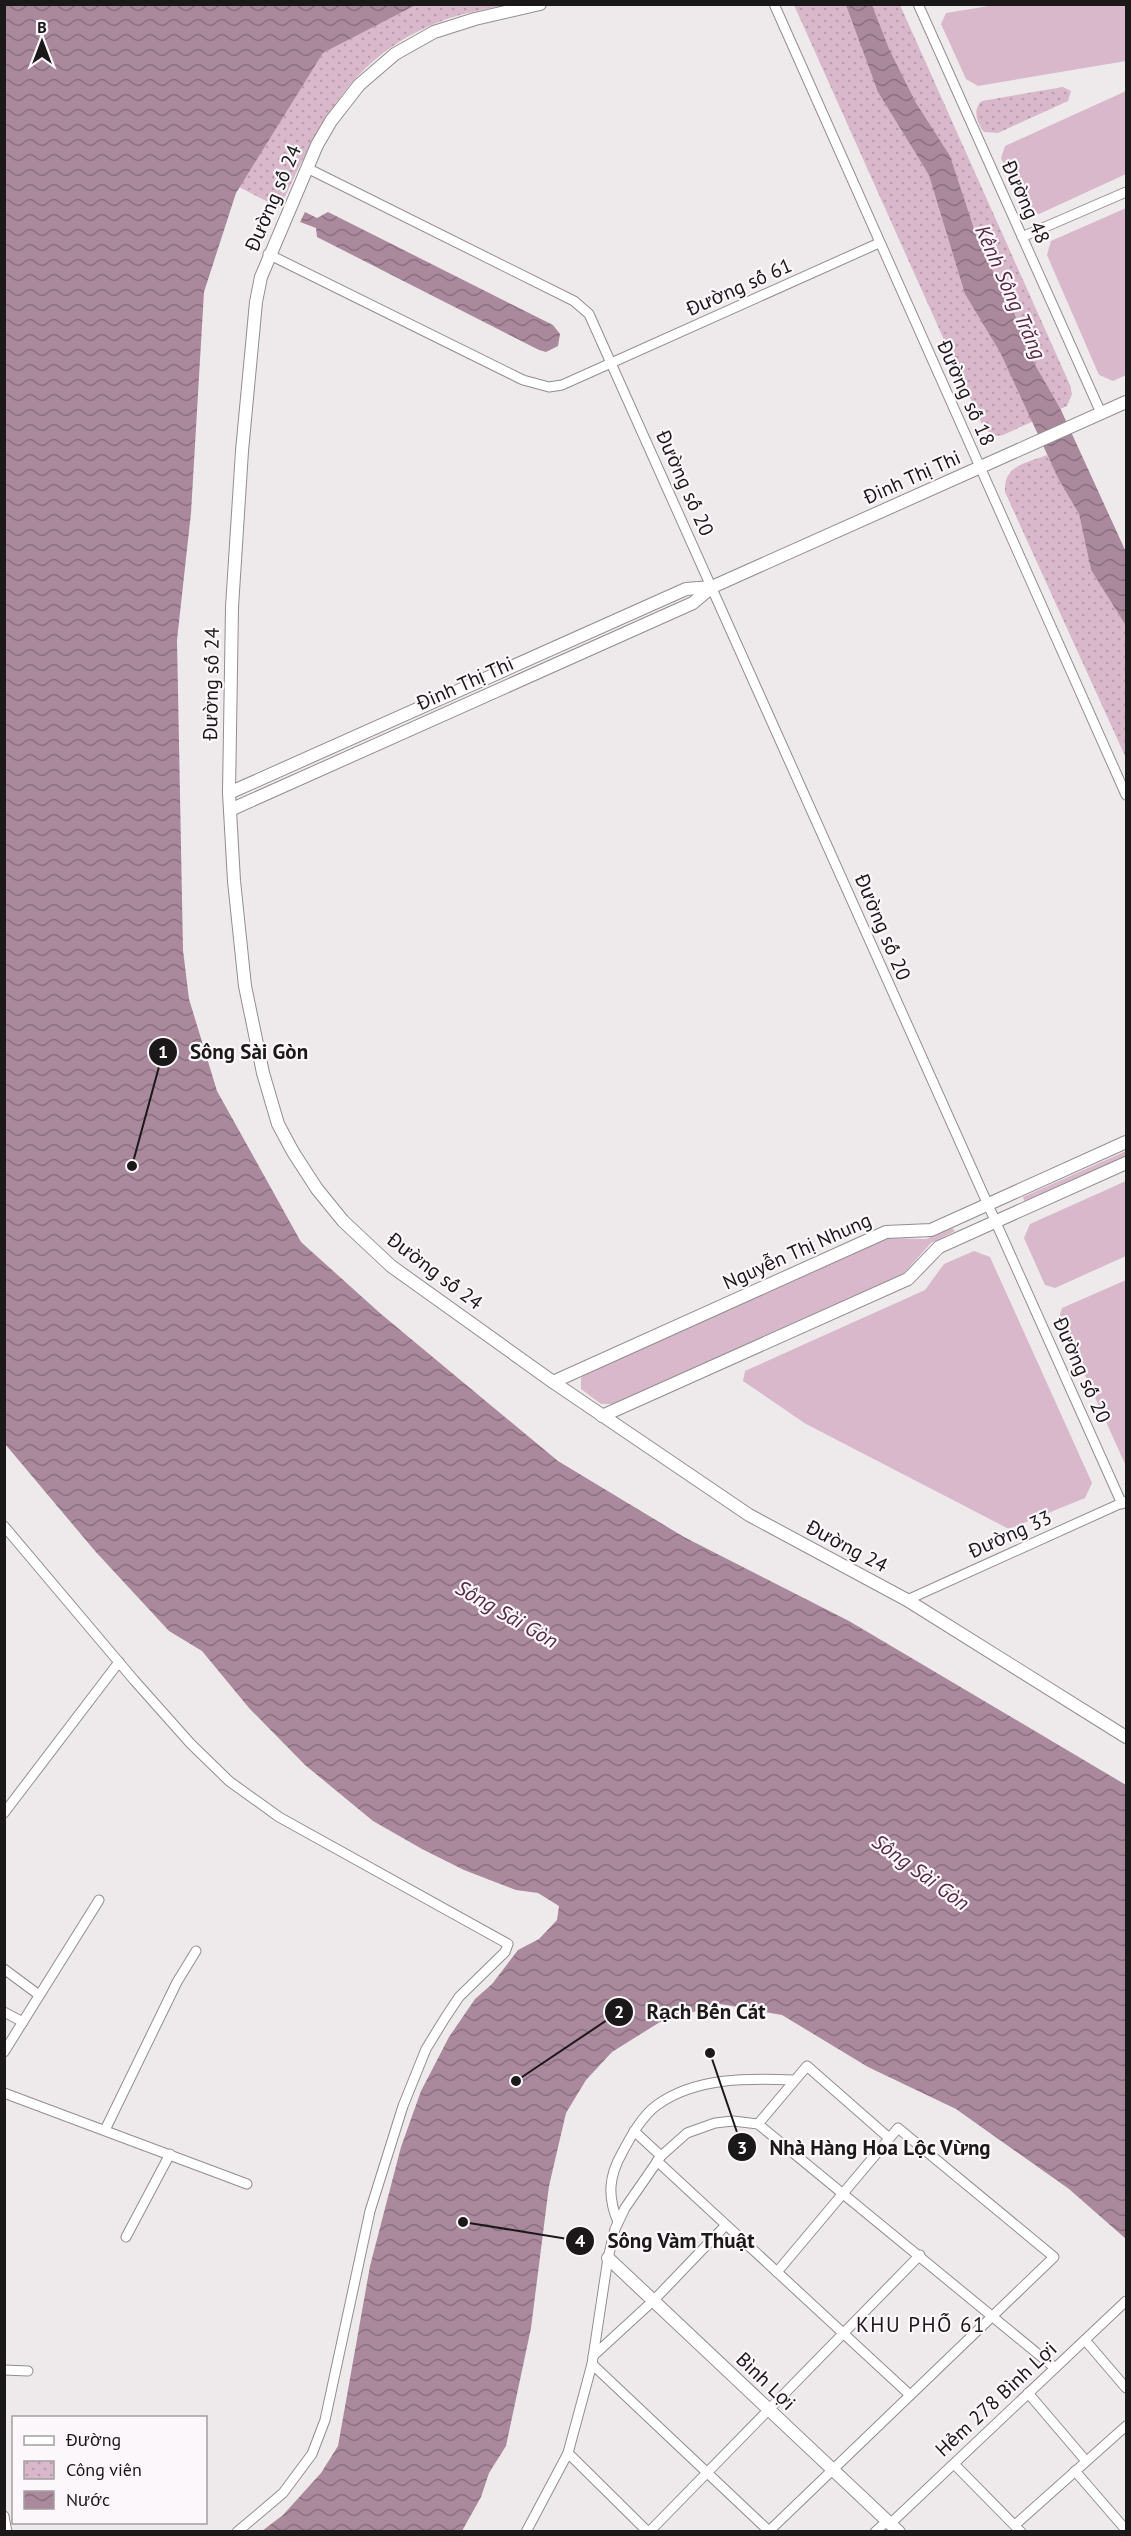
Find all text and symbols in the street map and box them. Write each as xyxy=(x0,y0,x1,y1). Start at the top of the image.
north arrow xyxy=(12,12,72,72)
text: B xyxy=(37,17,47,37)
street label: Đường số 24 xyxy=(239,141,307,256)
street label: Đường 48 xyxy=(996,155,1056,248)
water label: Kênh Sông Trăng xyxy=(969,221,1053,364)
street label: Đường số 61 xyxy=(681,252,796,322)
street label: Đường số 18 xyxy=(931,335,1001,450)
street label: Đường số 20 xyxy=(650,425,720,540)
street label: Đinh Thị Thi xyxy=(858,444,965,510)
street label: Đường số 24 xyxy=(197,627,225,742)
street label: Đinh Thị Thi xyxy=(411,650,518,716)
street label: Đường số 20 xyxy=(849,869,917,984)
callout: Sông Sài Gòn xyxy=(148,1032,321,1071)
text: Sông Sài Gòn xyxy=(190,1038,308,1065)
text: 1 xyxy=(158,1040,168,1063)
street label: Nguyễn Thị Nhung xyxy=(719,1207,875,1295)
street label: Đường số 24 xyxy=(381,1226,488,1315)
street label: Đường số 20 xyxy=(1047,1312,1117,1427)
street label: Đường 33 xyxy=(963,1504,1056,1564)
street label: Đường 24 xyxy=(801,1513,892,1578)
water label: Sông Sài Gòn xyxy=(451,1574,563,1654)
water label: Sông Sài Gòn xyxy=(867,1828,975,1916)
callout: Rạch Bến Cát xyxy=(604,1992,778,2031)
text: Rạch Bến Cát xyxy=(646,1998,766,2025)
text: 2 xyxy=(614,2000,624,2023)
callout: Nhà Hàng Hoa Lộc Vừng xyxy=(727,2128,1003,2167)
text: Nhà Hàng Hoa Lộc Vừng xyxy=(769,2134,991,2161)
text: 3 xyxy=(737,2136,747,2159)
callout: Sông Vàm Thuật xyxy=(565,2221,767,2260)
text: Sông Vàm Thuật xyxy=(607,2227,755,2254)
text: 4 xyxy=(575,2229,585,2252)
district label: KHU PHỐ 61 xyxy=(856,2311,986,2338)
street label: Hẻm 278 Bình Lợi xyxy=(930,2336,1062,2462)
street label: Bình Lợi xyxy=(731,2346,801,2416)
legend xyxy=(12,2416,207,2524)
text: Đường xyxy=(65,2428,121,2451)
text: Công viên xyxy=(66,2458,142,2481)
text: Nước xyxy=(66,2488,110,2511)

